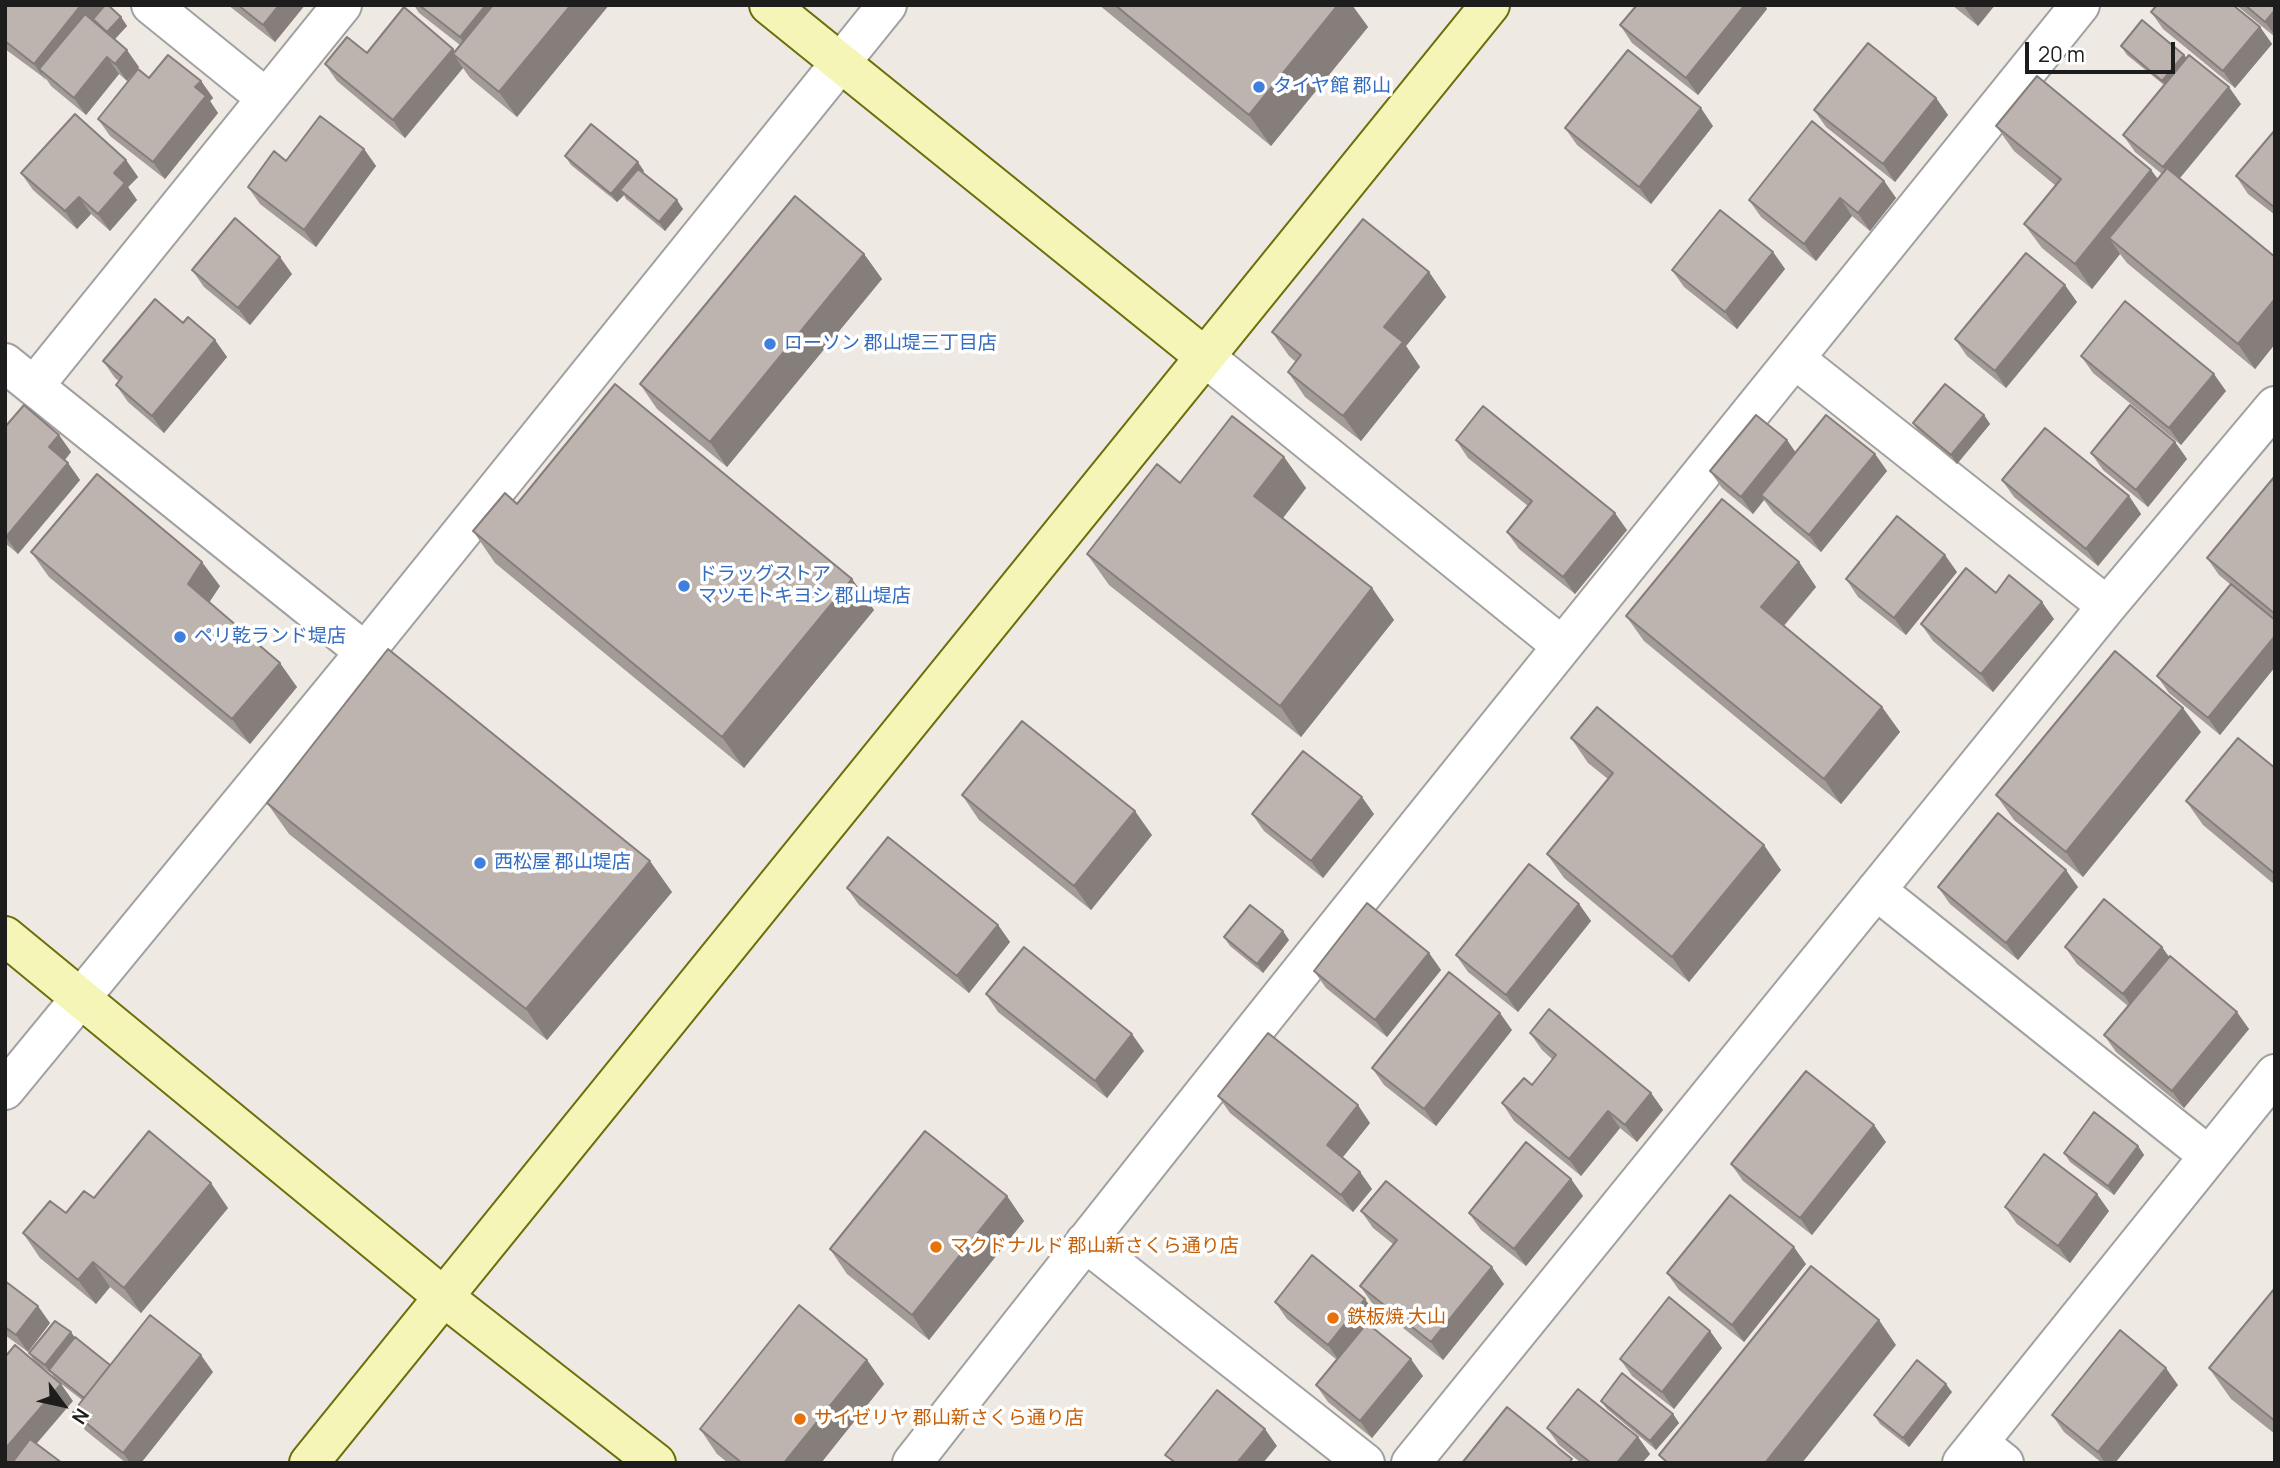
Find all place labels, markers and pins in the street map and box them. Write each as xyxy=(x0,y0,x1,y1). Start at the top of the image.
place label: タイヤ館 郡山 xyxy=(1273,76,1391,98)
marker: タイヤ館 郡山 xyxy=(1251,79,1267,95)
place label: ローソン 郡山堤三丁目店 xyxy=(784,333,997,355)
marker: ローソン 郡山堤三丁目店 xyxy=(762,336,778,352)
place label: ドラッグストア マツモトキヨシ 郡山堤店 xyxy=(698,564,911,608)
marker: ドラッグストア マツモトキヨシ 郡山堤店 xyxy=(676,578,692,594)
place label: ペリ乾ランド堤店 xyxy=(194,626,346,648)
marker: ペリ乾ランド堤店 xyxy=(172,629,188,645)
place label: 西松屋 郡山堤店 xyxy=(494,852,631,874)
marker: 西松屋 郡山堤店 xyxy=(472,855,488,871)
place label: マクドナルド 郡山新さくら通り店 xyxy=(950,1236,1239,1258)
marker: マクドナルド 郡山新さくら通り店 xyxy=(928,1239,944,1255)
place label: 鉄板焼 大山 xyxy=(1347,1307,1446,1329)
marker: 鉄板焼 大山 xyxy=(1325,1310,1341,1326)
place label: サイゼリヤ 郡山新さくら通り店 xyxy=(814,1408,1084,1430)
marker: サイゼリヤ 郡山新さくら通り店 xyxy=(792,1411,808,1427)

